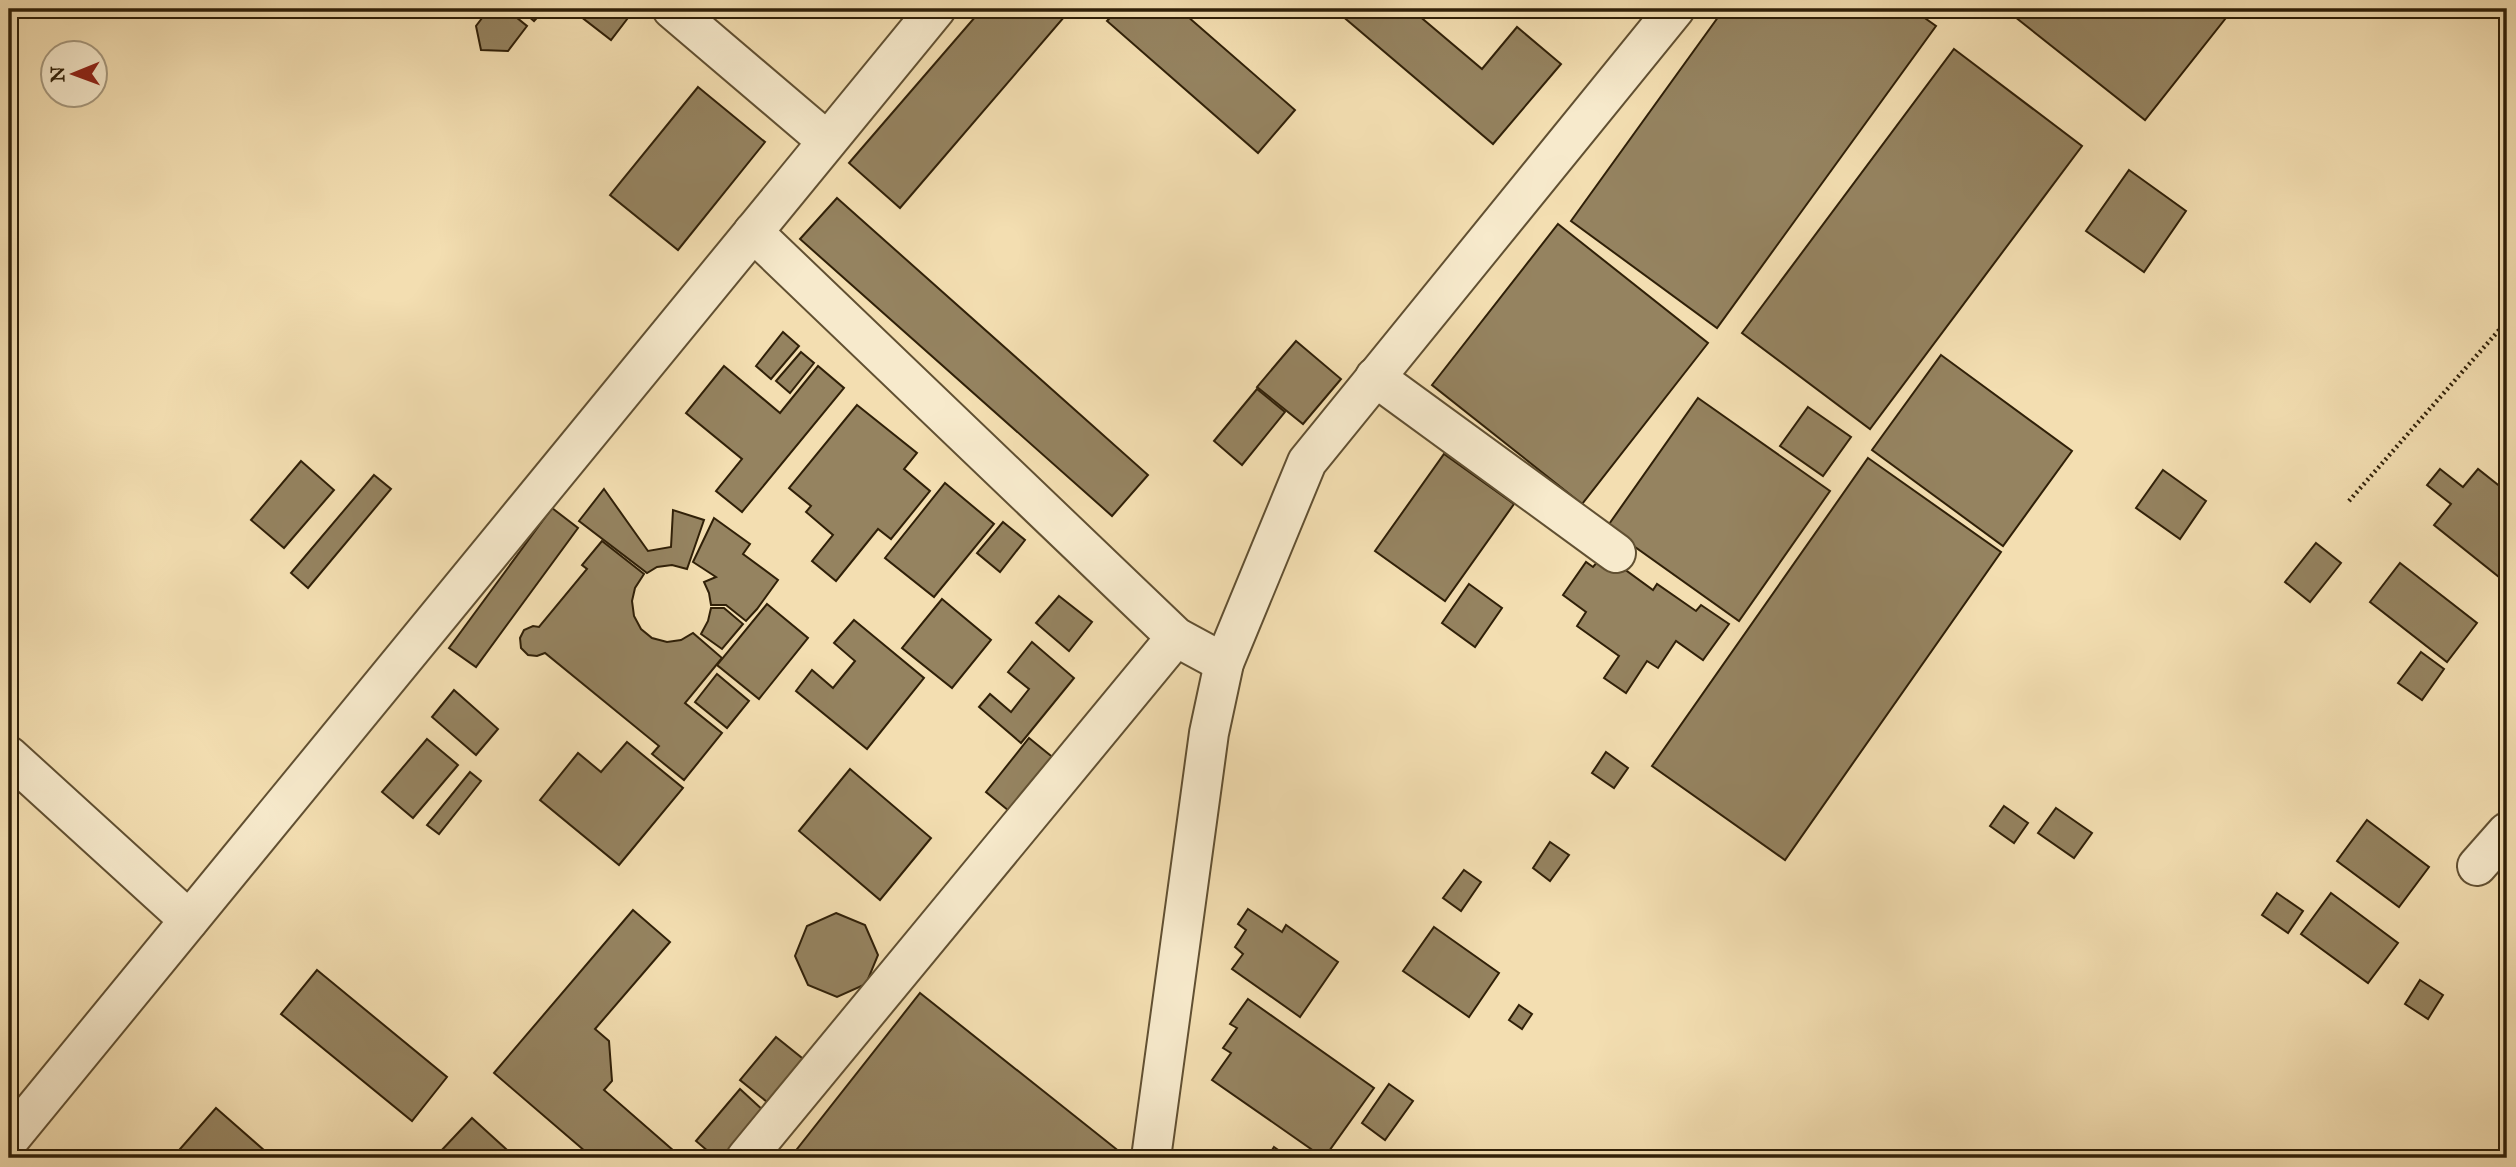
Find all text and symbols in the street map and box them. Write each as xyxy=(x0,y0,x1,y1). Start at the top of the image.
north arrow xyxy=(38,38,108,108)
text: N xyxy=(46,66,69,83)

